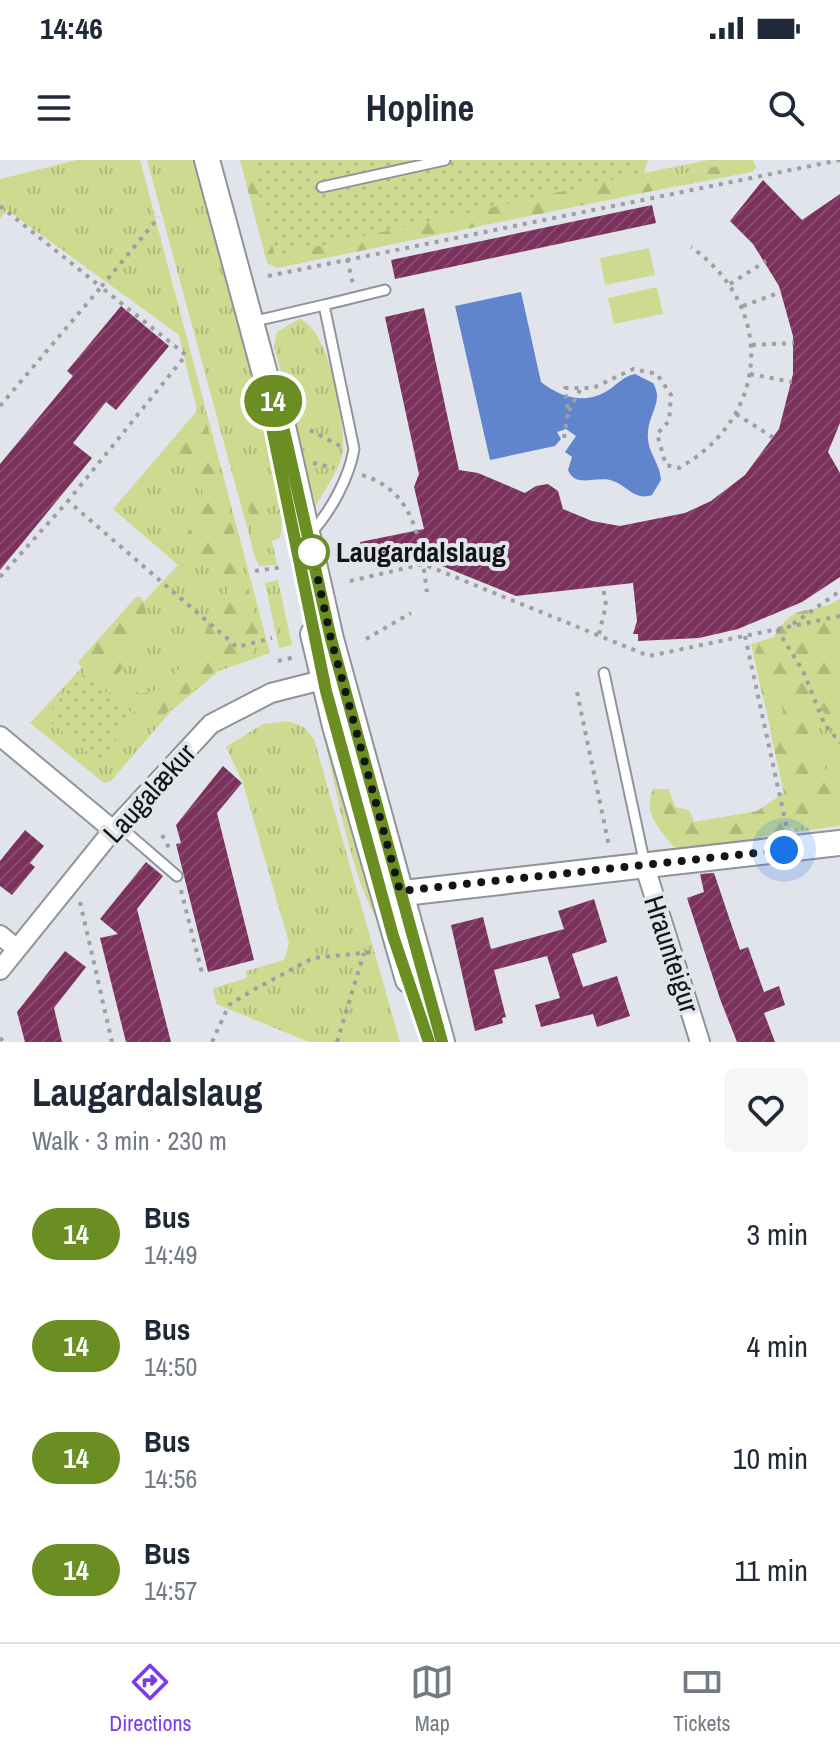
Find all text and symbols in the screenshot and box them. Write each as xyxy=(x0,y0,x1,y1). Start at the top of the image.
text: 14:46 xyxy=(40,8,103,48)
text: Hopline xyxy=(366,84,474,132)
icon: menu xyxy=(32,86,76,130)
icon: search xyxy=(764,86,808,130)
line badge: 14 xyxy=(237,375,309,427)
text: 14 xyxy=(260,382,286,420)
place label: Laugardalslaug xyxy=(336,533,506,571)
marker: Laugardalslaug xyxy=(295,535,329,569)
street label: Laugalækur xyxy=(94,735,204,851)
your location xyxy=(764,830,804,870)
street label: Hraunteigur xyxy=(635,890,709,1018)
text: Laugardalslaug xyxy=(32,1067,262,1118)
button: heart xyxy=(724,1068,808,1152)
text: Walk · 3 min · 230 m xyxy=(32,1123,227,1158)
text: Bus xyxy=(144,1197,190,1237)
text: 3 min xyxy=(746,1214,808,1254)
text: 14 xyxy=(63,1215,89,1253)
text: 14:49 xyxy=(144,1237,197,1272)
text: Bus xyxy=(144,1309,190,1349)
text: 4 min xyxy=(746,1326,808,1366)
text: 14 xyxy=(63,1327,89,1365)
text: 14:50 xyxy=(144,1349,197,1384)
text: Bus xyxy=(144,1421,190,1461)
text: 10 min xyxy=(733,1438,808,1478)
text: 14 xyxy=(63,1439,89,1477)
text: 14:56 xyxy=(144,1461,197,1496)
text: Bus xyxy=(144,1533,190,1573)
text: 11 min xyxy=(735,1550,808,1590)
text: 14 xyxy=(63,1551,89,1589)
text: 14:57 xyxy=(144,1573,197,1608)
tab: Directions xyxy=(109,1660,192,1738)
tab: Map xyxy=(410,1660,454,1738)
tab: Tickets xyxy=(673,1660,731,1738)

